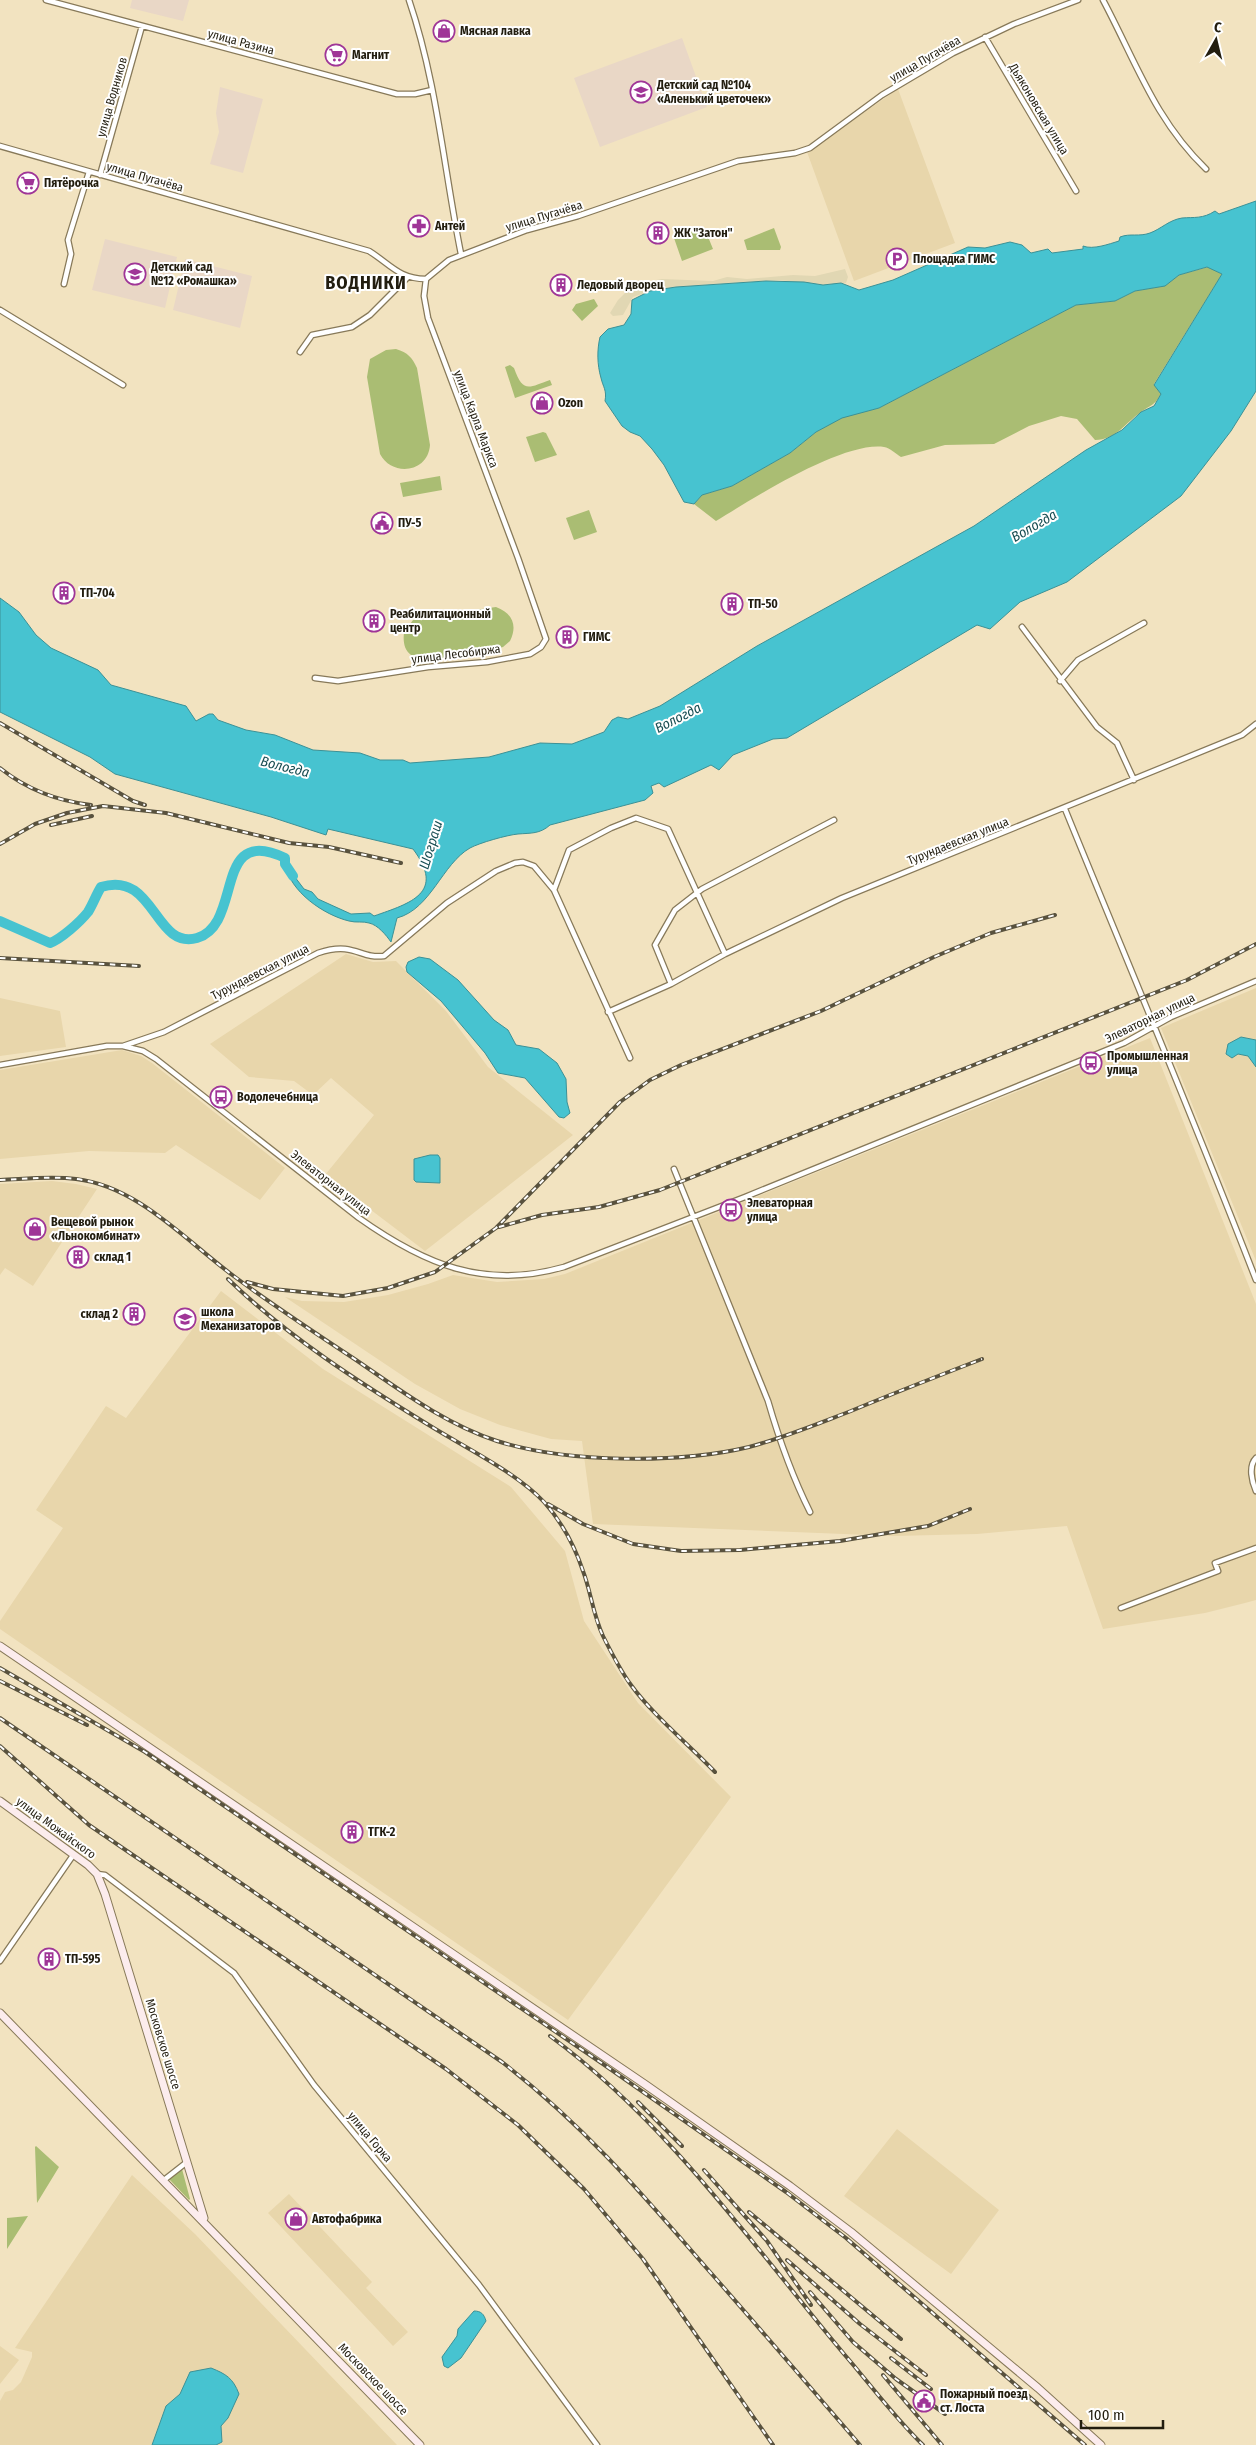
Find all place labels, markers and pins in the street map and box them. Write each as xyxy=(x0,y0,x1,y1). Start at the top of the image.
shop icon: Мясная лавка xyxy=(432,19,456,43)
place label: Мясная лавка xyxy=(460,24,531,38)
supermarket icon: Магнит xyxy=(324,43,348,67)
place label: Магнит xyxy=(352,48,390,62)
place label: Детский сад №104 «Аленький цветочек» xyxy=(656,78,771,106)
school or university icon: Детский сад №104 «Аленький цветочек» xyxy=(629,80,653,104)
supermarket icon: Пятёрочка xyxy=(16,171,40,195)
place label: Пятёрочка xyxy=(44,176,99,190)
pharmacy icon: Антей xyxy=(407,214,431,238)
place label: Антей xyxy=(434,219,465,233)
building icon: ЖК "Затон" xyxy=(646,221,670,245)
place label: ЖК "Затон" xyxy=(673,226,733,240)
parking icon: Площадка ГИМС xyxy=(885,247,909,271)
place label: Площадка ГИМС xyxy=(913,252,996,266)
place label: Детский сад №12 «Ромашка» xyxy=(150,260,237,288)
school or university icon: Детский сад №12 «Ромашка» xyxy=(123,262,147,286)
building icon: Ледовый дворец xyxy=(549,273,573,297)
place label: Ледовый дворец xyxy=(577,278,664,292)
shop icon: Ozon xyxy=(530,391,554,415)
place label: Ozon xyxy=(558,396,583,410)
public building icon: ПУ-5 xyxy=(370,511,394,535)
place label: ПУ-5 xyxy=(398,516,421,530)
building icon: ТП-704 xyxy=(52,581,76,605)
place label: ТП-704 xyxy=(80,586,115,600)
building icon: ТП-50 xyxy=(720,592,744,616)
place label: ТП-50 xyxy=(748,597,778,611)
place label: Реабилитационный центр xyxy=(390,607,491,635)
building icon: Реабилитационный центр xyxy=(362,609,386,633)
building icon: ГИМС xyxy=(555,625,579,649)
place label: ГИМС xyxy=(583,630,611,644)
place label: Промышленная улица xyxy=(1106,1049,1188,1077)
bus stop icon: Промышленная улица xyxy=(1079,1051,1103,1075)
bus stop icon: Водолечебница xyxy=(209,1085,233,1109)
place label: Водолечебница xyxy=(237,1090,318,1104)
place label: Элеваторная улица xyxy=(746,1196,813,1224)
bus stop icon: Элеваторная улица xyxy=(719,1198,743,1222)
place label: Вещевой рынок «Льнокомбинат» xyxy=(51,1215,140,1243)
shop icon: Вещевой рынок «Льнокомбинат» xyxy=(23,1217,47,1241)
building icon: склад 1 xyxy=(66,1245,90,1269)
place label: склад 1 xyxy=(94,1250,131,1264)
building icon: склад 2 xyxy=(122,1302,146,1326)
place label: школа Механизаторов xyxy=(201,1305,281,1333)
place label: склад 2 xyxy=(80,1307,118,1321)
school or university icon: школа Механизаторов xyxy=(173,1307,197,1331)
building icon: ТГК-2 xyxy=(340,1820,364,1844)
place label: ТГК-2 xyxy=(368,1825,396,1839)
building icon: ТП-595 xyxy=(37,1947,61,1971)
place label: ТП-595 xyxy=(65,1952,100,1966)
shop icon: Автофабрика xyxy=(284,2207,308,2231)
place label: Автофабрика xyxy=(311,2212,382,2226)
place label: Пожарный поезд ст. Лоста xyxy=(940,2387,1028,2415)
public building icon: Пожарный поезд ст. Лоста xyxy=(912,2389,936,2413)

